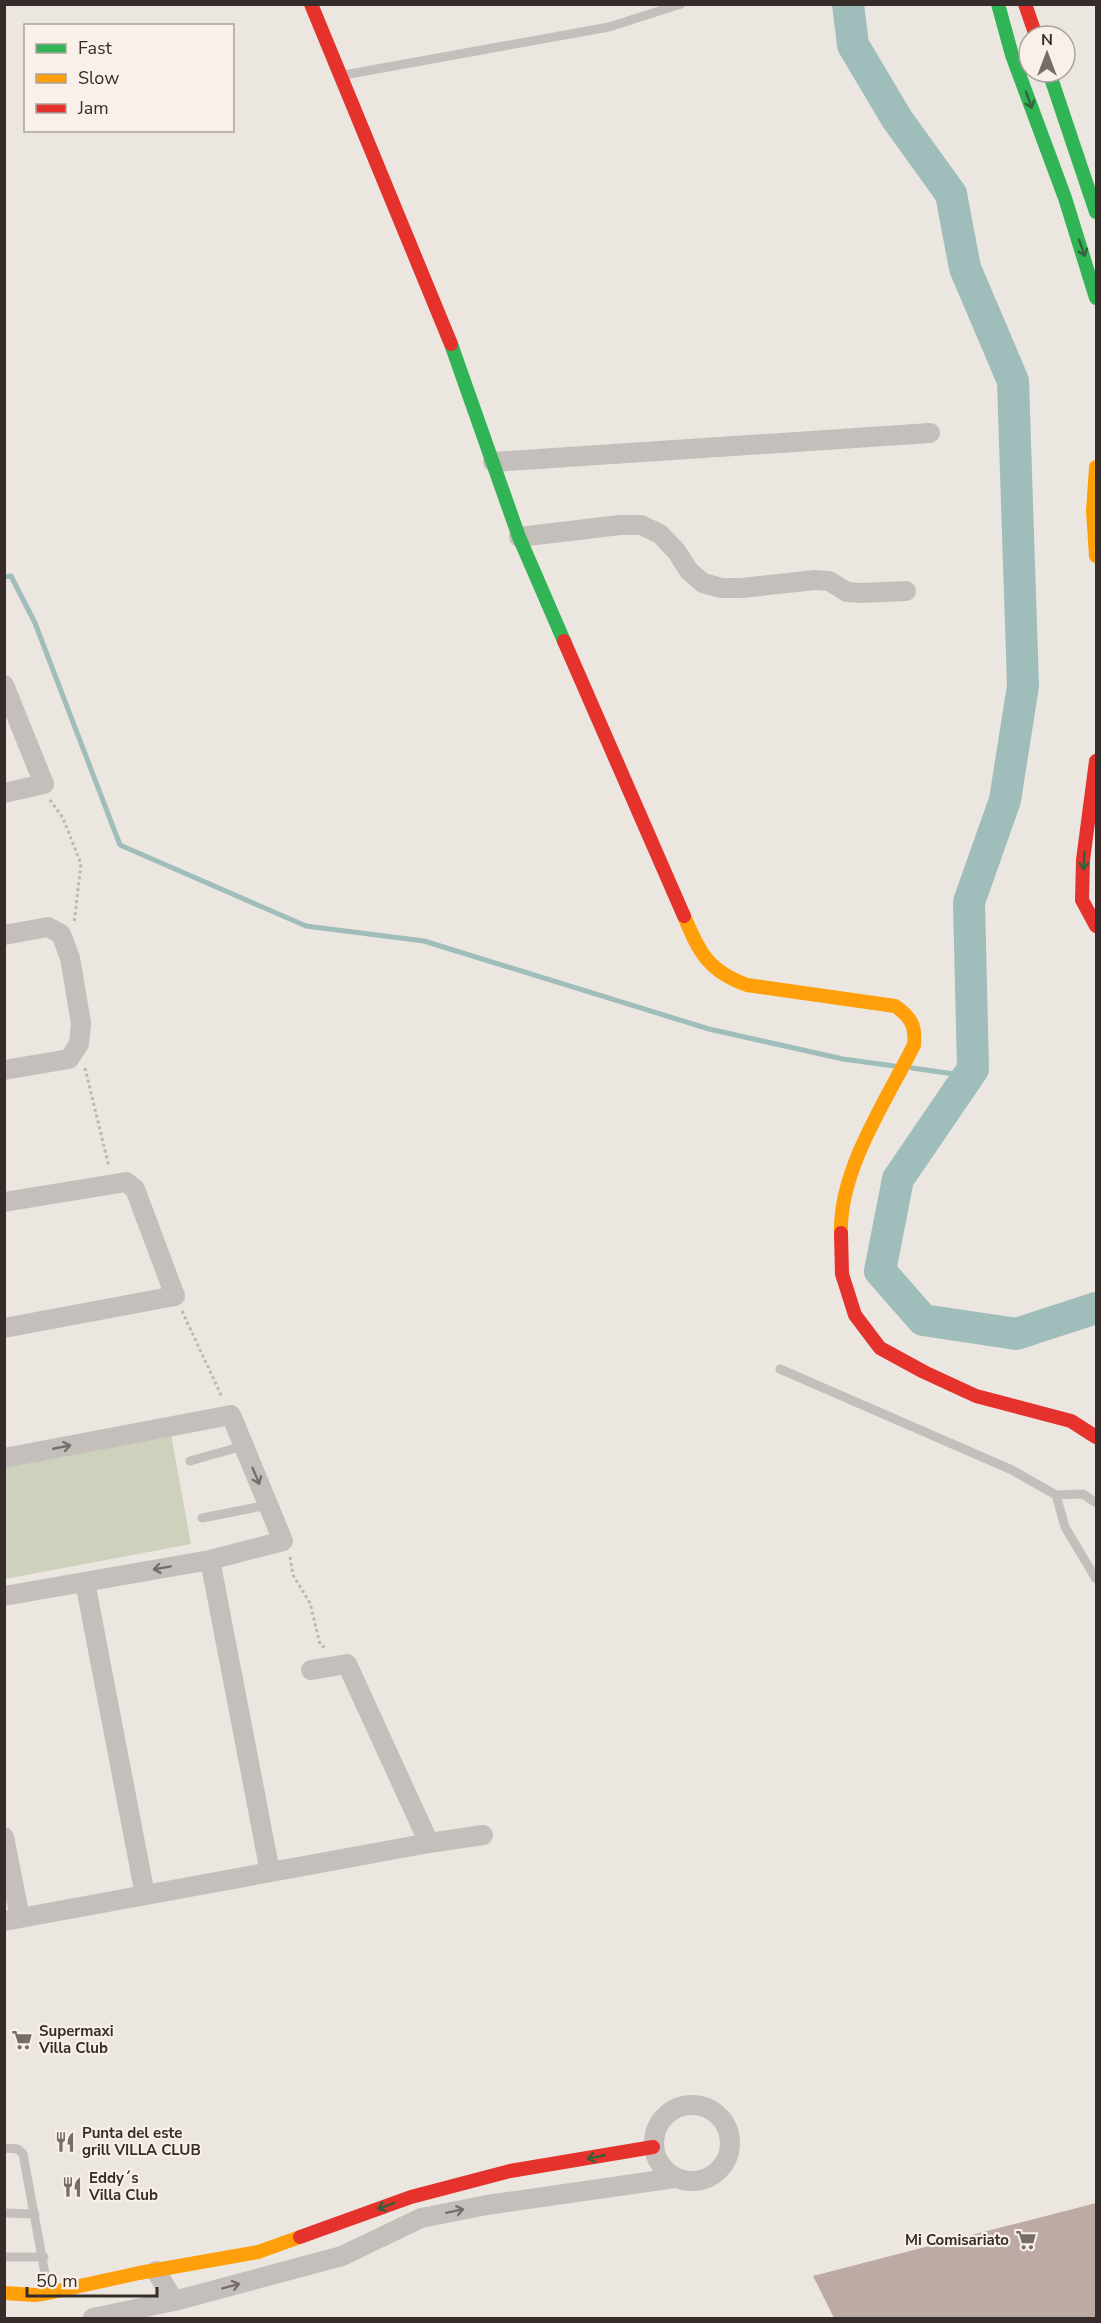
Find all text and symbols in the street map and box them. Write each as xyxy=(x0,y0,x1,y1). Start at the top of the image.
legend xyxy=(24,24,234,132)
north arrow xyxy=(1017,24,1077,84)
text: N xyxy=(1041,29,1053,51)
text: Fast xyxy=(78,36,113,60)
text: Slow xyxy=(78,66,119,90)
one-way arrow xyxy=(1024,90,1035,109)
text: Jam xyxy=(77,96,109,120)
one-way arrow xyxy=(1077,238,1088,257)
one-way arrow xyxy=(1078,850,1089,870)
one-way arrow xyxy=(52,1441,71,1452)
one-way arrow xyxy=(251,1466,262,1484)
one-way arrow xyxy=(153,1563,173,1574)
place label: Supermaxi Villa Club xyxy=(38,2021,114,2058)
supermarket icon: Supermaxi Villa Club xyxy=(10,2028,34,2052)
place label: Punta del este grill VILLA CLUB xyxy=(82,2123,201,2160)
restaurant icon: Punta del este grill VILLA CLUB xyxy=(53,2130,77,2154)
one-way arrow xyxy=(587,2152,606,2163)
place label: Eddy´s Villa Club xyxy=(88,2168,158,2205)
restaurant icon: Eddy´s Villa Club xyxy=(60,2175,84,2199)
one-way arrow xyxy=(377,2201,396,2212)
one-way arrow xyxy=(445,2205,465,2216)
supermarket icon: Mi Comisariato xyxy=(1014,2228,1038,2252)
place label: Mi Comisariato xyxy=(905,2230,1009,2250)
scale bar xyxy=(27,2260,158,2298)
text: 50 m xyxy=(36,2269,78,2293)
one-way arrow xyxy=(222,2280,241,2291)

